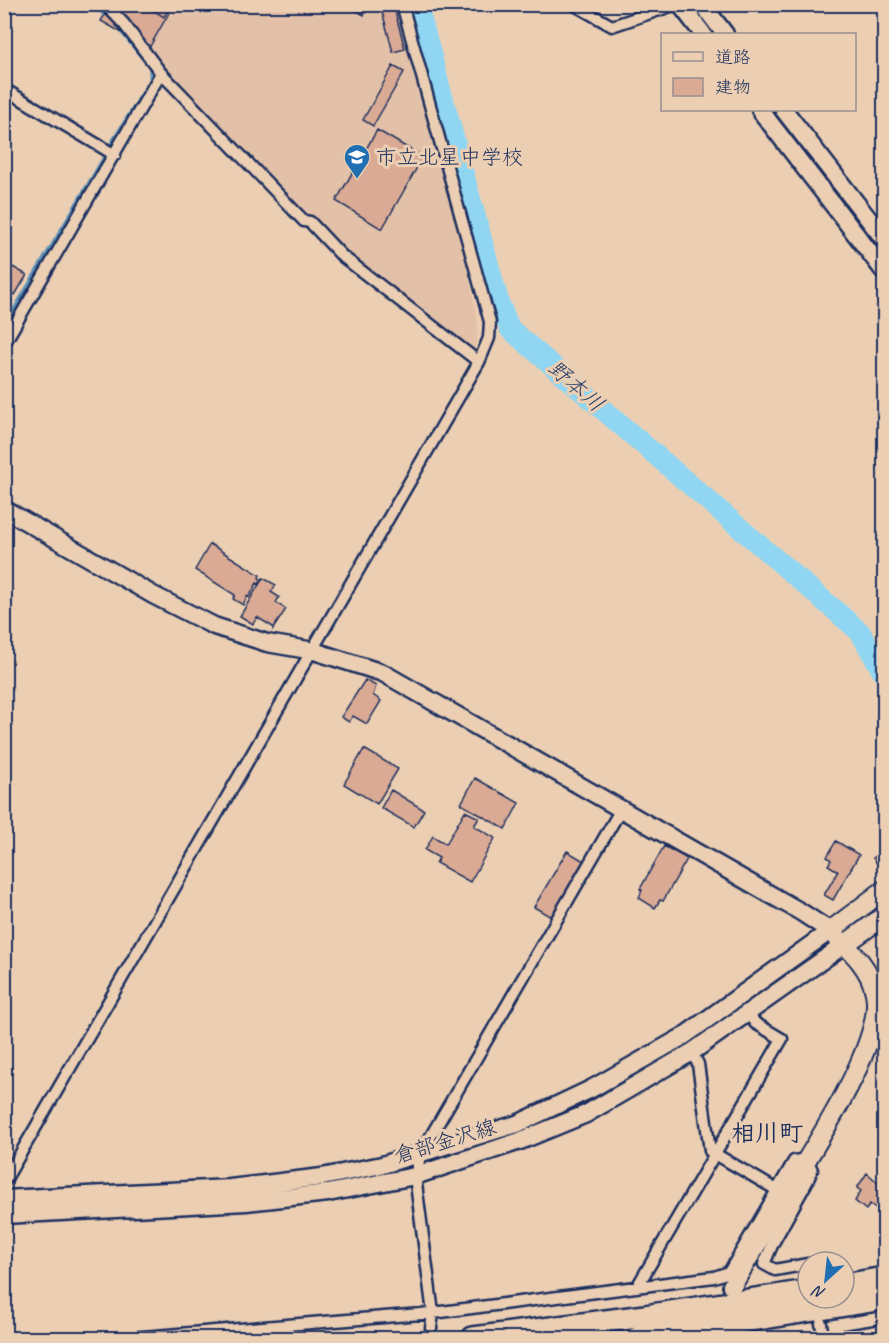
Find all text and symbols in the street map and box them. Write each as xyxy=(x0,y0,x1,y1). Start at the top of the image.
legend xyxy=(661,33,856,111)
text: 道路 xyxy=(715,46,751,68)
text: 建物 xyxy=(715,76,751,98)
school or university icon: 市立北星中学校 xyxy=(342,142,372,180)
place label: 市立北星中学校 xyxy=(376,144,523,170)
water label: 野本川 xyxy=(542,354,610,418)
street label: 倉部金沢線 xyxy=(391,1113,499,1169)
district label: 相川町 xyxy=(731,1118,803,1148)
north arrow xyxy=(796,1250,856,1310)
text: N xyxy=(808,1280,829,1304)

